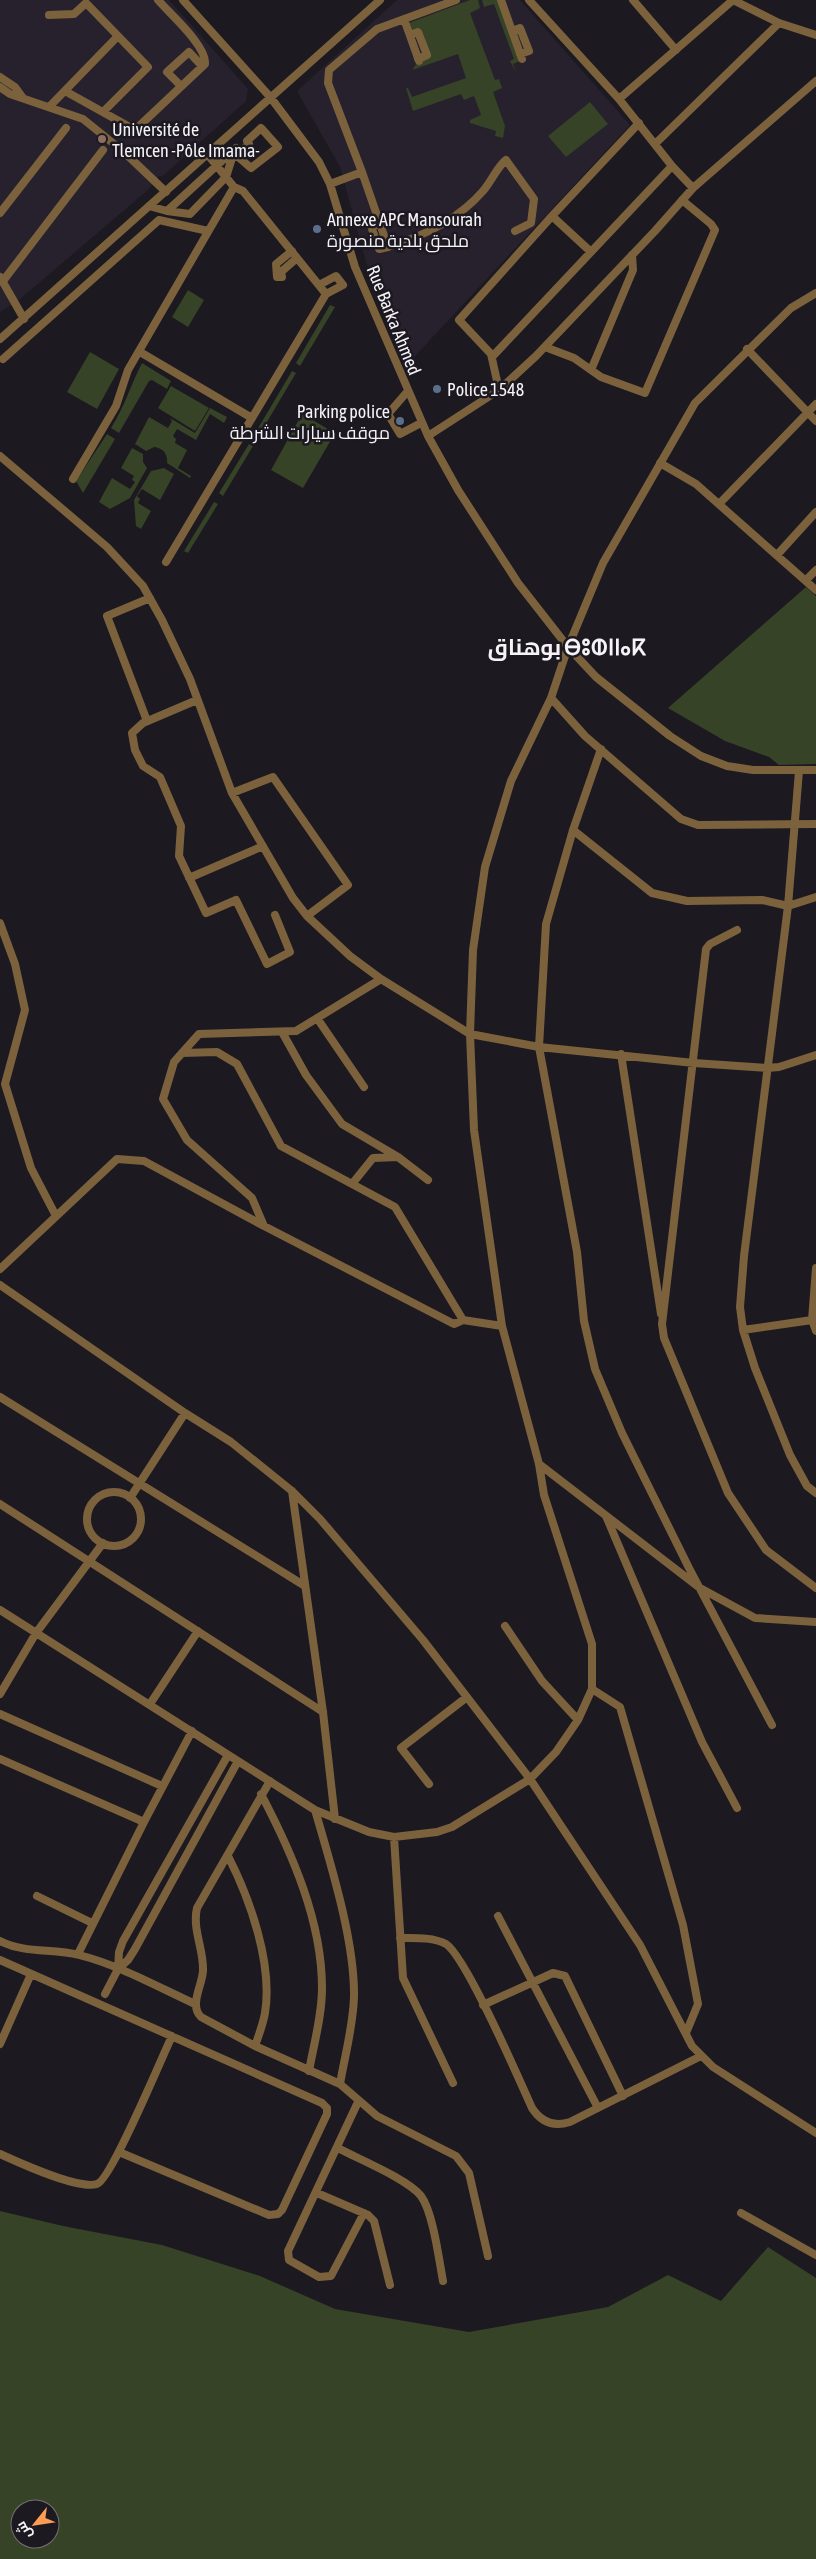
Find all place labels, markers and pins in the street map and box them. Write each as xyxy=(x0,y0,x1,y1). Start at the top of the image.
place label: Université de Tlemcen -Pôle Imama- xyxy=(112,119,260,161)
marker: Université de Tlemcen -Pôle Imama- xyxy=(96,133,108,145)
place label: Annexe APC Mansourah ملحق بلدية منصورة xyxy=(327,209,482,253)
marker: Annexe APC Mansourah ملحق بلدية منصورة xyxy=(311,223,323,235)
place label: Police 1548 xyxy=(447,379,524,400)
marker: Police 1548 xyxy=(431,383,443,395)
place label: Parking police موقف سيارات الشرطة xyxy=(230,401,390,444)
marker: Parking police موقف سيارات الشرطة xyxy=(394,415,406,427)

